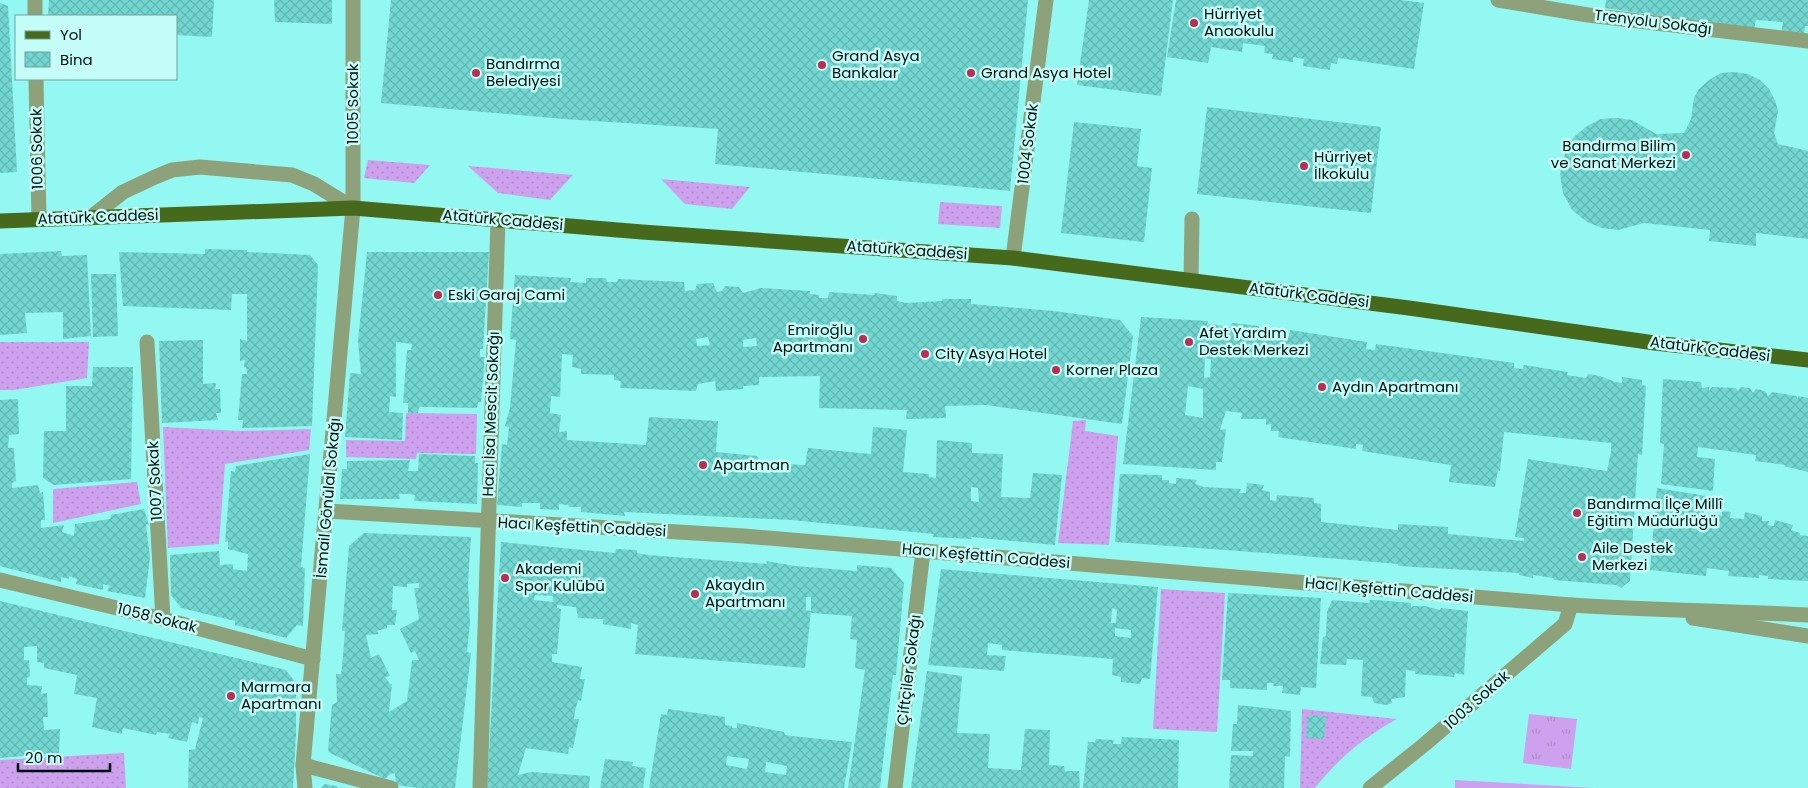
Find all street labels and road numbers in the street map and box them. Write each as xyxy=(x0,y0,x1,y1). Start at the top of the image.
street label: Trenyolu Sokağı xyxy=(1593,4,1713,39)
street label: 1005 Sokak xyxy=(342,63,363,145)
street label: 1004 Sokak xyxy=(1012,102,1043,185)
street label: 1006 Sokak xyxy=(25,108,48,190)
street label: Atatürk Caddesi xyxy=(37,204,159,229)
street label: Atatürk Caddesi xyxy=(442,204,564,235)
street label: Atatürk Caddesi xyxy=(846,235,968,264)
street label: Atatürk Caddesi xyxy=(1248,277,1370,312)
street label: Hacı İsa Mescit Sokağı xyxy=(477,331,504,497)
street label: Atatürk Caddesi xyxy=(1649,331,1771,366)
street label: İsmail Gönülal Sokağı xyxy=(310,417,345,579)
street label: 1007 Sokak xyxy=(142,440,167,521)
street label: Hacı Keşfettin Caddesi xyxy=(497,512,667,541)
street label: Hacı Keşfettin Caddesi xyxy=(901,538,1071,573)
street label: Hacı Keşfettin Caddesi xyxy=(1304,572,1474,607)
street label: 1058 Sokak xyxy=(115,598,199,638)
street label: Çiftçiler Sokağı xyxy=(891,613,926,726)
street label: 1003 Sokak xyxy=(1439,665,1514,734)

